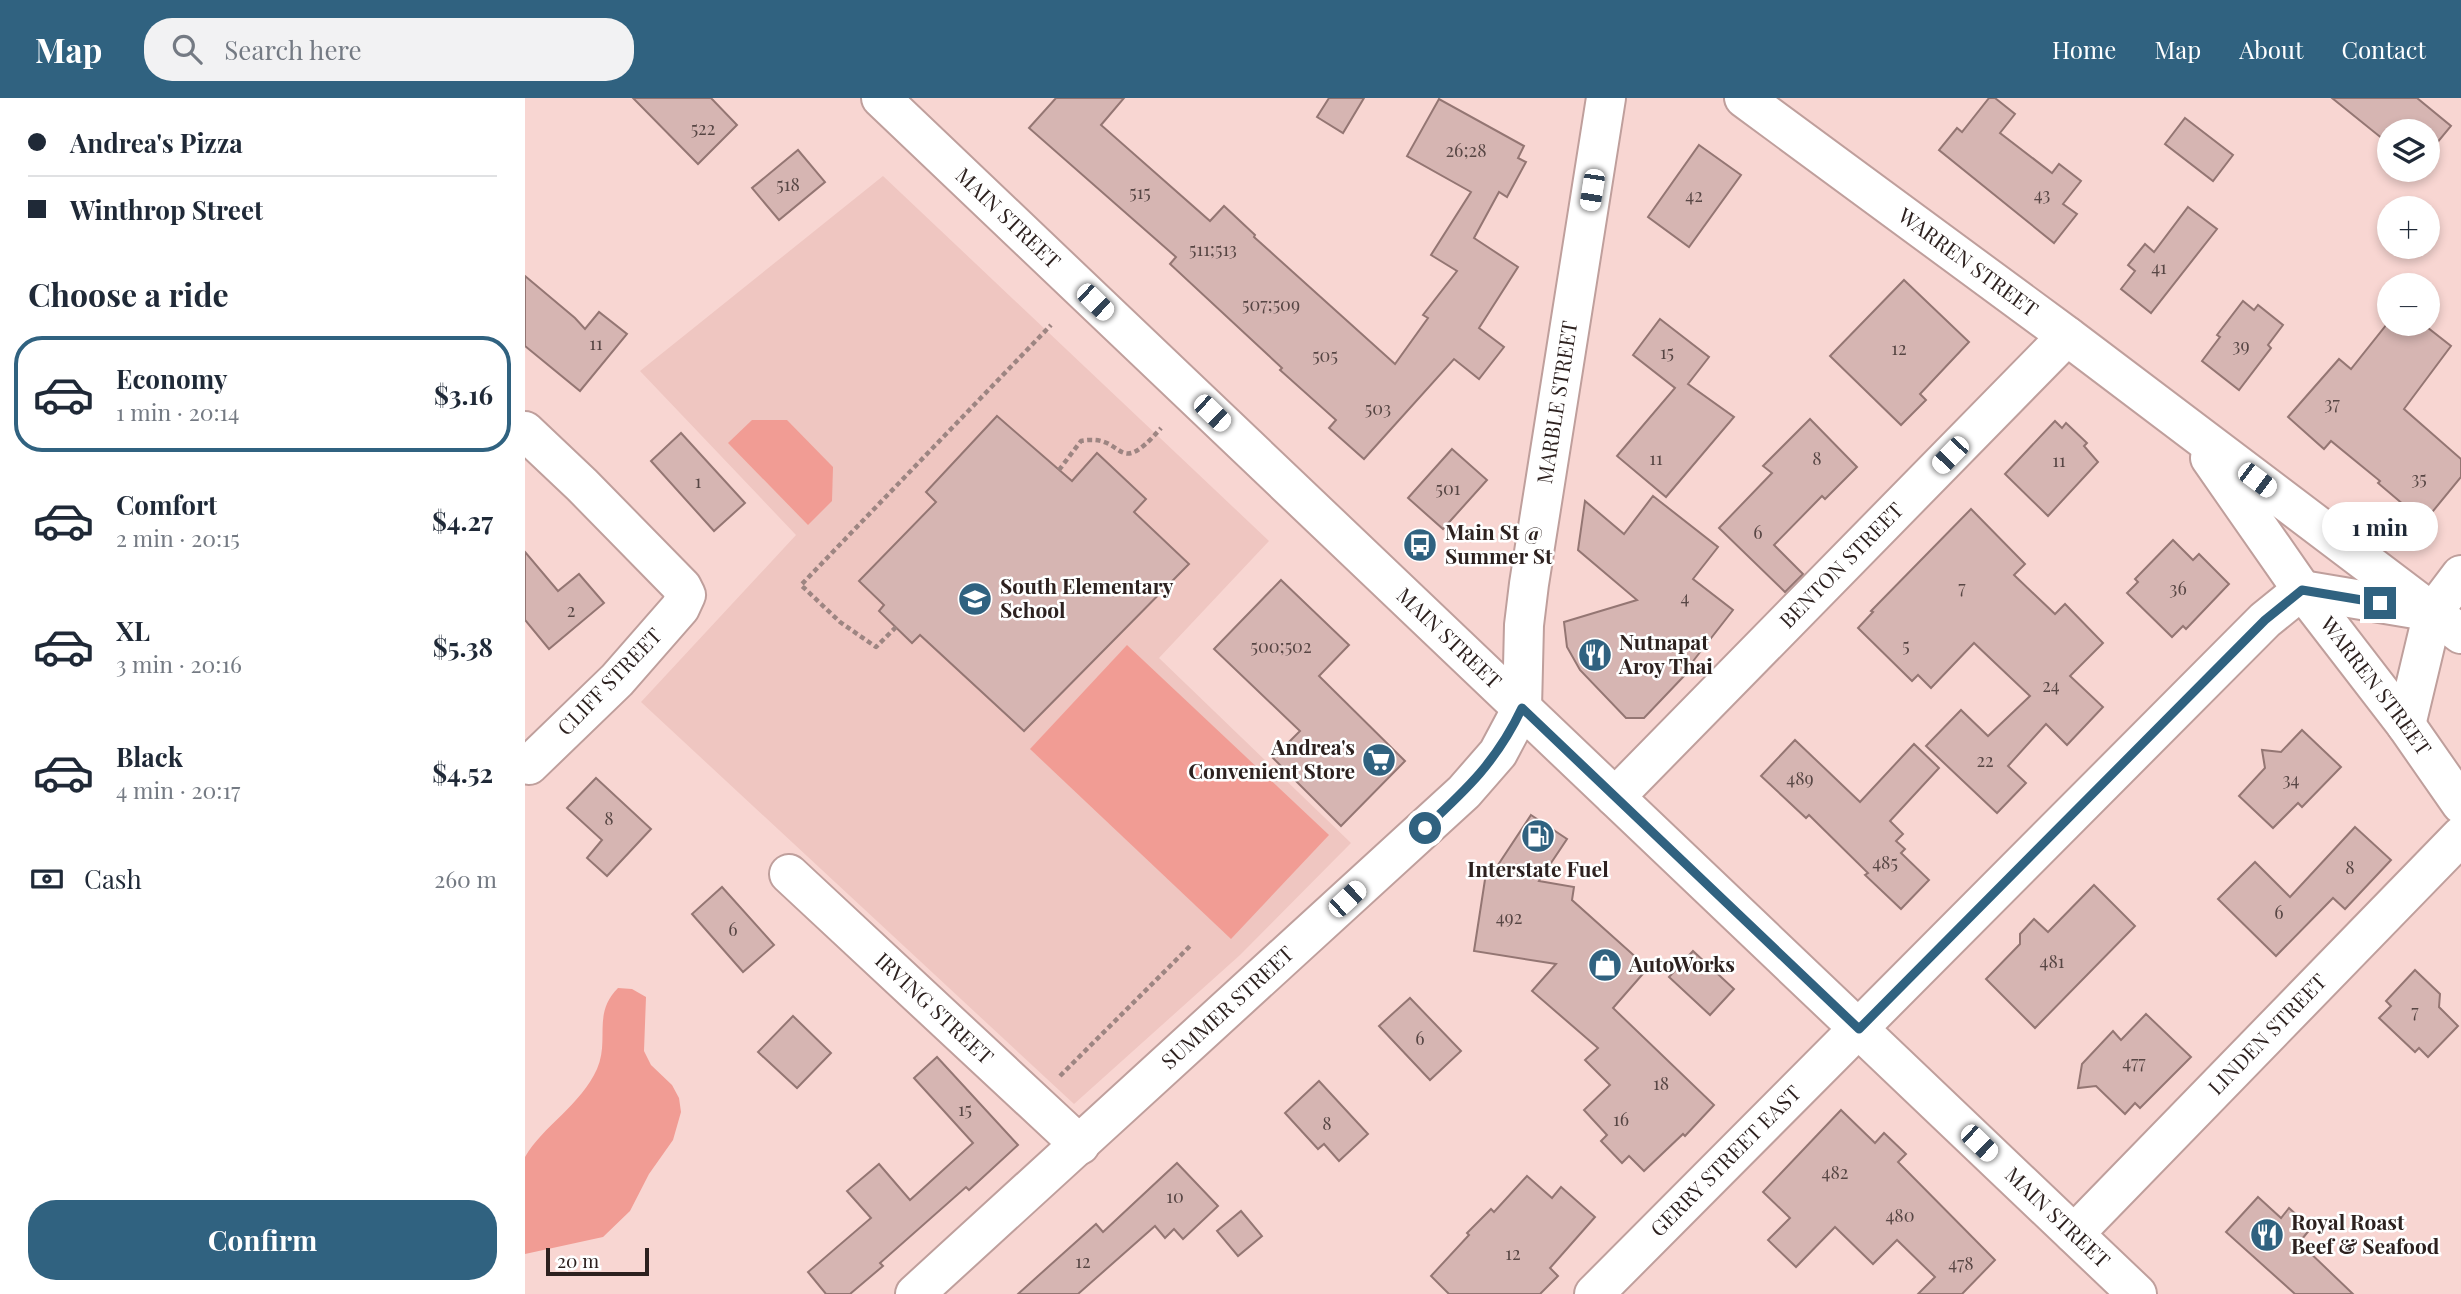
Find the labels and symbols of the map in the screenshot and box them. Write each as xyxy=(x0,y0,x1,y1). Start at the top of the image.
house number: 522 xyxy=(691,116,715,140)
house number: 26;28 xyxy=(1445,138,1487,162)
street label: MAIN STREET xyxy=(951,161,1068,274)
car xyxy=(1579,168,1606,212)
house number: 518 xyxy=(776,172,800,196)
house number: 515 xyxy=(1129,180,1151,204)
house number: 43 xyxy=(2034,182,2050,206)
house number: 42 xyxy=(1685,183,1703,207)
street label: WARREN STREET xyxy=(1893,200,2045,322)
house number: 511;513 xyxy=(1189,237,1237,261)
house number: 41 xyxy=(2151,255,2167,279)
car xyxy=(1073,280,1118,324)
house number: 507;509 xyxy=(1242,292,1300,316)
street label: MARBLE STREET xyxy=(1529,318,1583,485)
house number: 11 xyxy=(589,331,603,355)
house number: 39 xyxy=(2232,333,2250,357)
house number: 12 xyxy=(1891,336,1907,360)
house number: 15 xyxy=(1660,340,1674,364)
house number: 505 xyxy=(1312,343,1338,367)
car xyxy=(1190,391,1235,435)
house number: 37 xyxy=(2324,391,2340,415)
house number: 503 xyxy=(1365,396,1391,420)
car xyxy=(1928,433,1973,477)
house number: 11 xyxy=(1649,446,1663,470)
house number: 8 xyxy=(1812,446,1822,470)
house number: 11 xyxy=(2052,448,2066,472)
car xyxy=(2234,459,2281,501)
house number: 35 xyxy=(2411,466,2427,490)
house number: 1 xyxy=(695,469,702,493)
house number: 501 xyxy=(1436,476,1461,500)
street label: BENTON STREET xyxy=(1772,495,1908,633)
callout: 1 min xyxy=(2322,502,2438,550)
place label: Main St @ Summer St xyxy=(1445,517,1553,569)
house number: 6 xyxy=(1753,520,1763,544)
bus stop icon: Main St @ Summer St xyxy=(1401,526,1439,564)
place label: South Elementary School xyxy=(1000,571,1173,623)
house number: 7 xyxy=(1958,575,1966,599)
house number: 36 xyxy=(2169,576,2187,600)
school or university icon: South Elementary School xyxy=(956,580,994,618)
street label: MAIN STREET xyxy=(1392,581,1509,694)
house number: 4 xyxy=(1681,585,1690,609)
route end xyxy=(2364,587,2396,619)
house number: 2 xyxy=(567,598,575,622)
street label: WARREN STREET xyxy=(2315,609,2439,760)
street label: CLIFF STREET xyxy=(550,621,667,740)
place label: Nutnapat Aroy Thai xyxy=(1618,627,1713,679)
house number: 5 xyxy=(1902,633,1910,657)
house number: 500;502 xyxy=(1250,634,1312,658)
restaurant icon: Nutnapat Aroy Thai xyxy=(1576,636,1614,674)
house number: 24 xyxy=(2042,673,2060,697)
place label: Andrea's Convenient Store xyxy=(1188,732,1355,784)
supermarket icon: Andrea's Convenient Store xyxy=(1360,741,1398,779)
house number: 22 xyxy=(1976,748,1994,772)
house number: 489 xyxy=(1786,766,1814,790)
house number: 34 xyxy=(2282,767,2300,791)
house number: 8 xyxy=(604,806,614,830)
route start xyxy=(1409,812,1441,844)
fuel station icon: Interstate Fuel xyxy=(1519,817,1557,855)
house number: 485 xyxy=(1872,850,1898,874)
place label: Interstate Fuel xyxy=(1467,854,1609,882)
house number: 8 xyxy=(2345,855,2355,879)
car xyxy=(1325,877,1370,921)
house number: 6 xyxy=(2274,900,2284,924)
house number: 492 xyxy=(1496,905,1522,929)
house number: 6 xyxy=(728,917,738,941)
street label: SUMMER STREET xyxy=(1154,939,1299,1074)
street label: IRVING STREET xyxy=(870,945,1000,1070)
shop icon: AutoWorks xyxy=(1586,946,1624,984)
place label: AutoWorks xyxy=(1628,949,1735,977)
house number: 481 xyxy=(2040,949,2065,973)
street label: LINDEN STREET xyxy=(2201,967,2332,1100)
house number: 7 xyxy=(2411,999,2419,1023)
house number: 6 xyxy=(1415,1026,1425,1050)
house number: 477 xyxy=(2122,1050,2146,1074)
house number: 18 xyxy=(1653,1071,1669,1095)
street label: GERRY STREET EAST xyxy=(1643,1078,1806,1242)
house number: 15 xyxy=(958,1097,972,1121)
house number: 16 xyxy=(1613,1107,1629,1131)
house number: 8 xyxy=(1322,1111,1332,1135)
car xyxy=(1957,1121,2002,1165)
house number: 482 xyxy=(1822,1160,1848,1184)
street label: MAIN STREET xyxy=(2000,1160,2117,1273)
house number: 10 xyxy=(1166,1184,1184,1208)
house number: 480 xyxy=(1885,1203,1915,1227)
place label: Royal Roast Beef & Seafood xyxy=(2291,1207,2440,1259)
restaurant icon: Royal Roast Beef & Seafood xyxy=(2248,1216,2286,1254)
house number: 12 xyxy=(1505,1241,1521,1265)
scale bar xyxy=(546,1245,649,1277)
house number: 12 xyxy=(1075,1249,1091,1273)
house number: 478 xyxy=(1948,1251,1974,1275)

